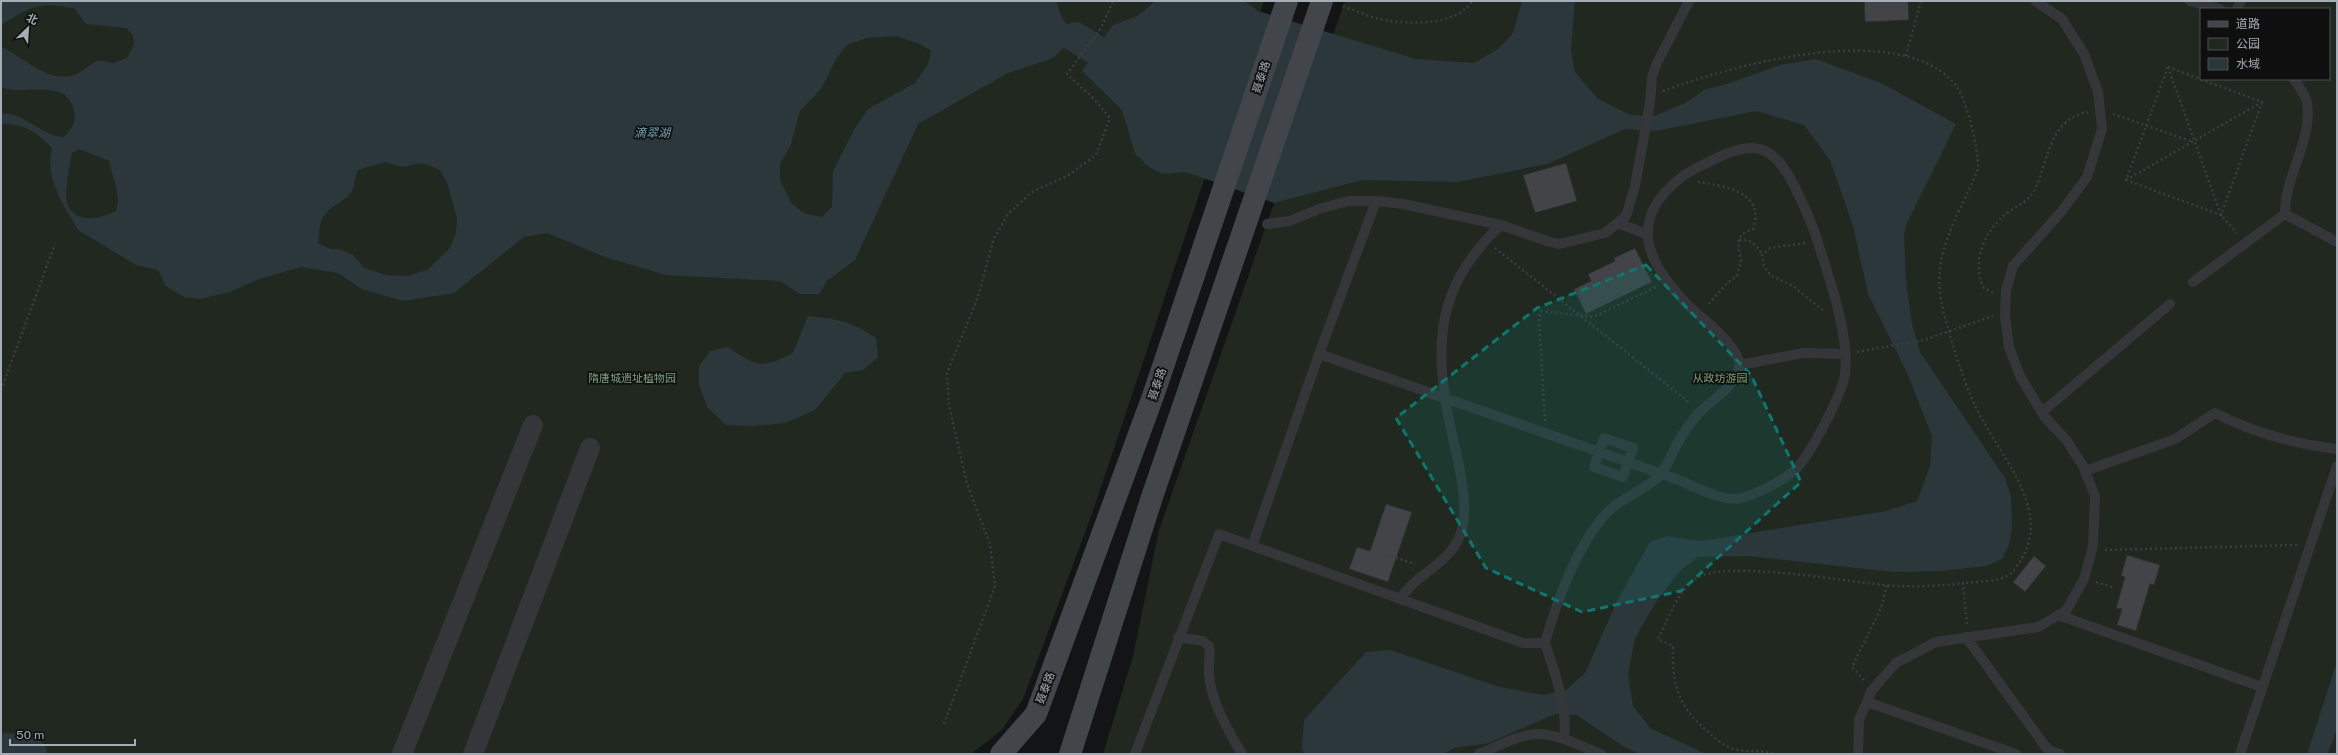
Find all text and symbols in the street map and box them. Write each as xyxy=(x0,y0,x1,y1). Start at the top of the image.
north arrow xyxy=(8,8,48,48)
legend xyxy=(2200,8,2330,80)
text: 北 xyxy=(25,11,40,27)
text: 道路 xyxy=(2236,17,2260,31)
text: 公园 xyxy=(2236,37,2260,51)
text: 水域 xyxy=(2236,57,2260,71)
street label: 聂泰路 xyxy=(1250,59,1272,95)
water label: 滴翠湖 xyxy=(634,126,672,140)
street label: 聂泰路 xyxy=(1146,366,1168,402)
park label: 隋唐城遗址植物园 xyxy=(588,372,676,384)
park label: 从政坊游园 xyxy=(1693,372,1748,384)
street label: 聂泰路 xyxy=(1034,670,1056,706)
scale bar xyxy=(10,721,135,747)
text: 50 m xyxy=(16,728,44,742)

